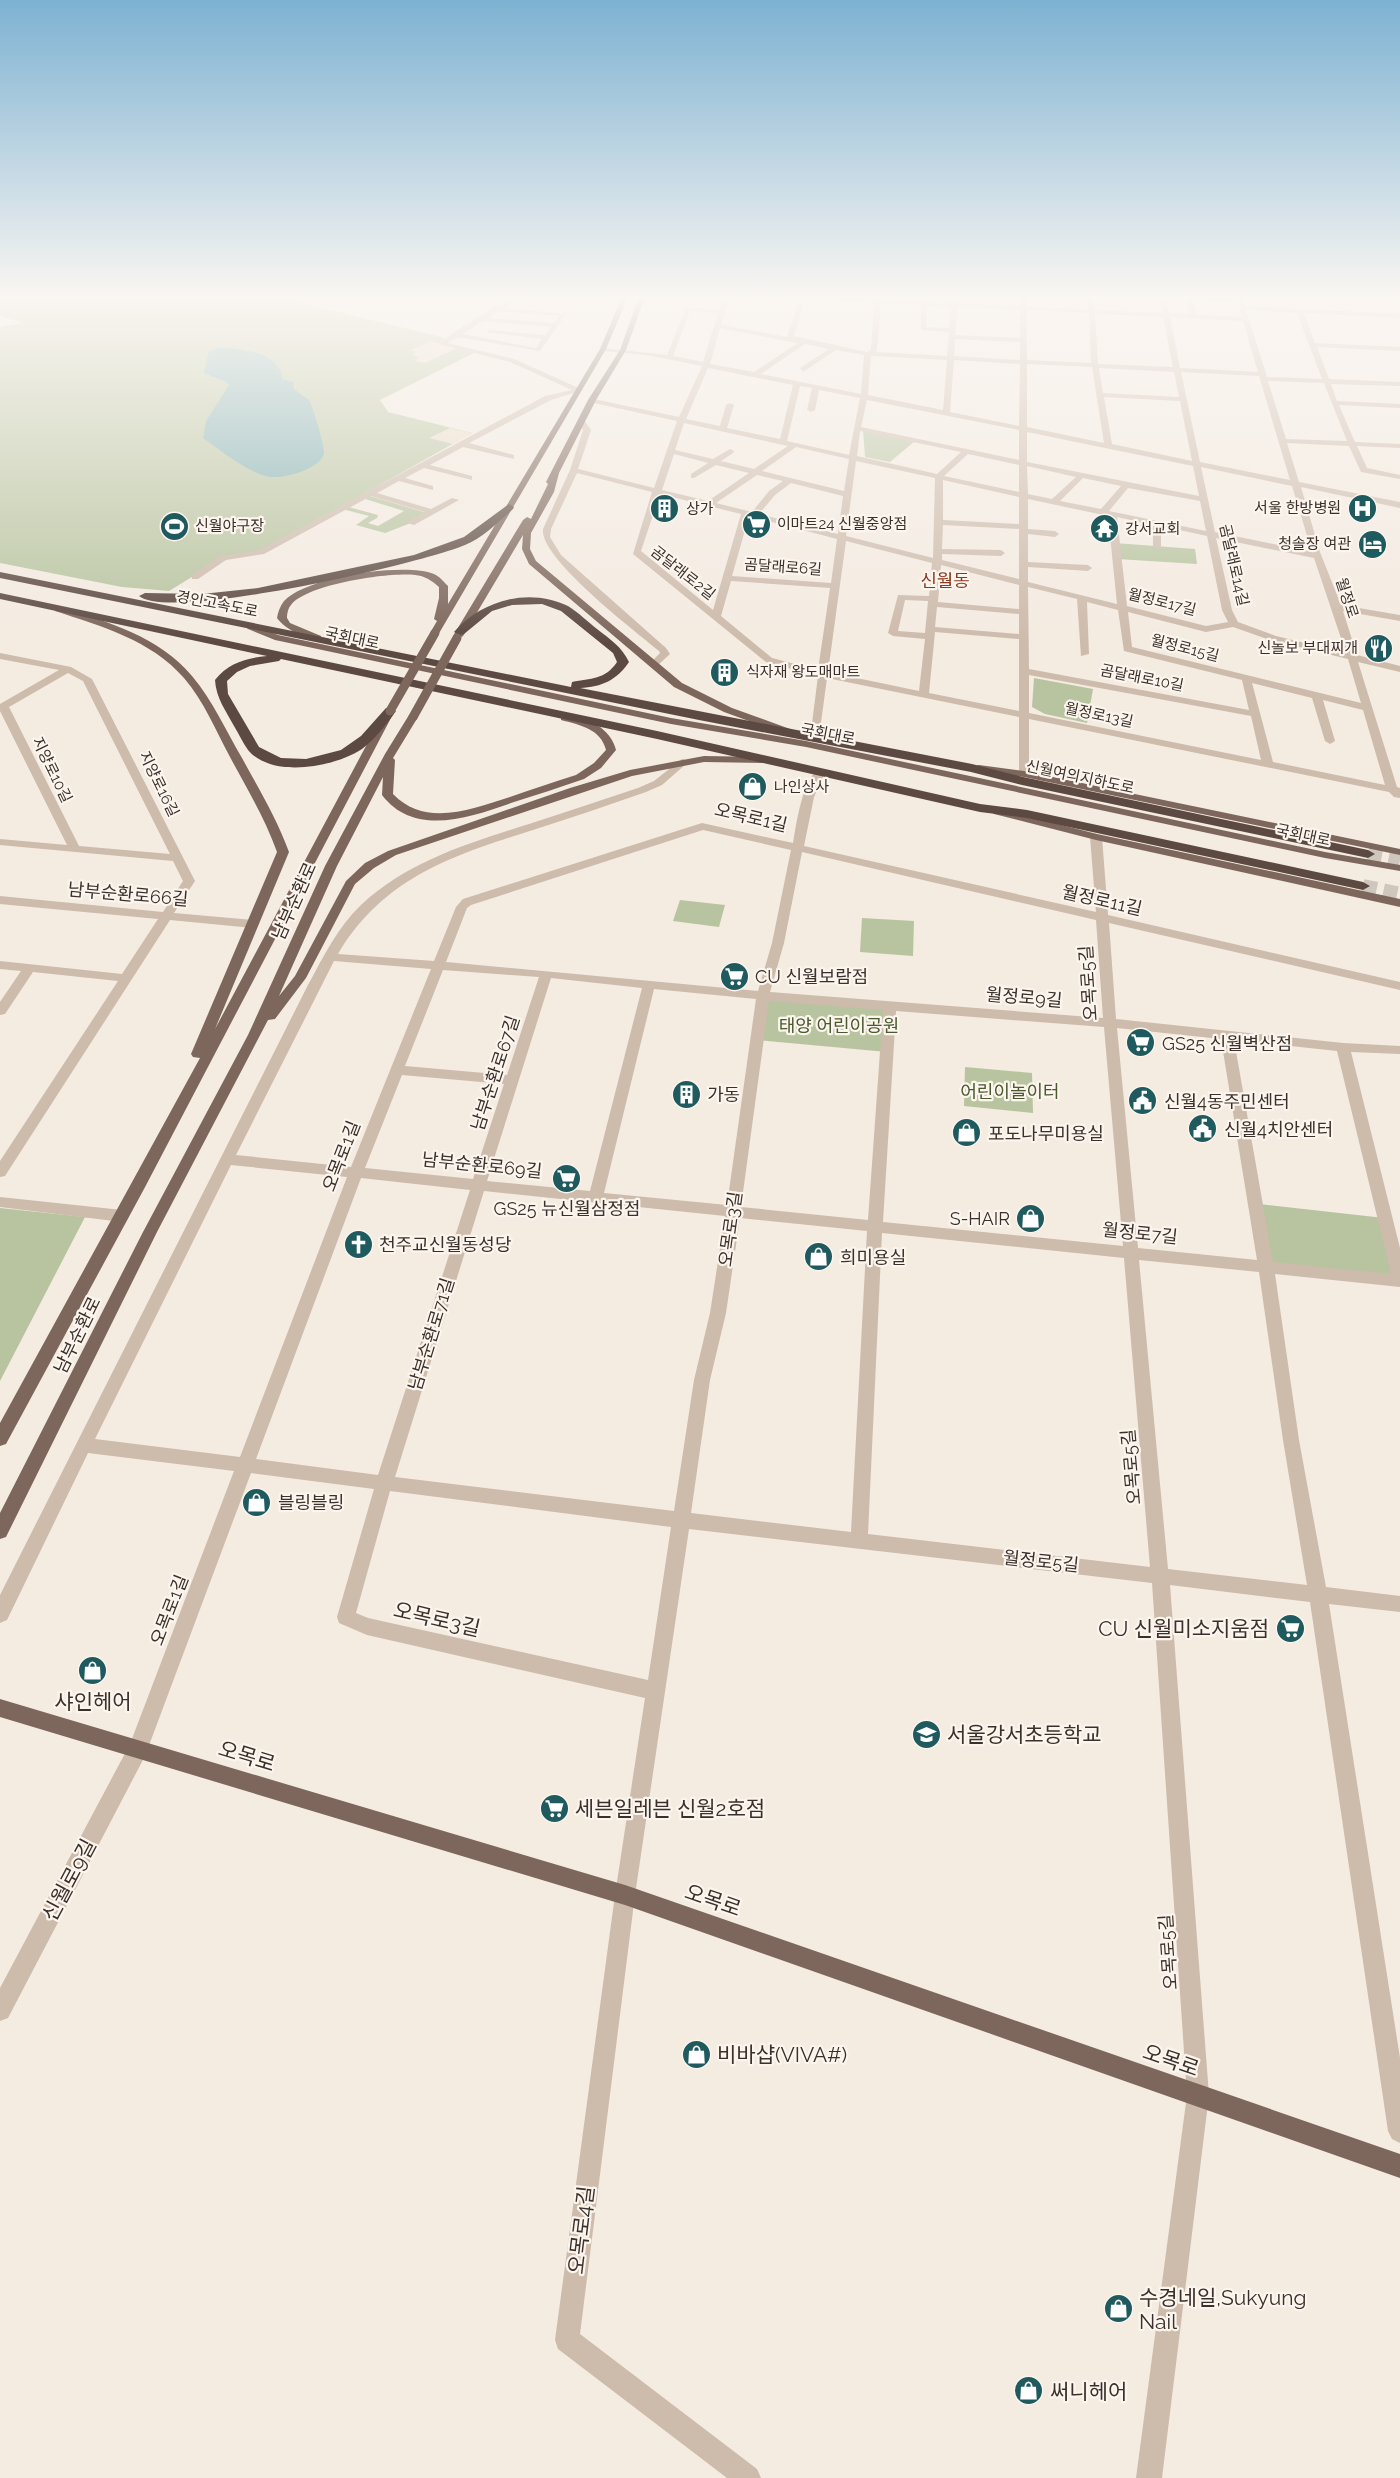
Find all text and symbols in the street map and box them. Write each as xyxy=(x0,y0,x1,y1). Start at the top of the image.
hospital icon: 서울 한방병원 xyxy=(1346,492,1378,524)
building icon: 상가 xyxy=(649,493,681,525)
place label: 서울 한방병원 xyxy=(1254,499,1341,517)
place label: 상가 xyxy=(686,500,714,518)
supermarket icon: 이마트24 신월중앙점 xyxy=(740,508,772,540)
sports icon: 신월야구장 xyxy=(158,510,190,542)
temple icon: 강서교회 xyxy=(1088,513,1120,545)
place label: 이마트24 신월중앙점 xyxy=(777,515,907,533)
place label: 신월야구장 xyxy=(195,517,264,535)
place label: 강서교회 xyxy=(1125,520,1180,538)
street label: 곰달래로14길 xyxy=(1216,522,1252,608)
hotel icon: 청솔장 여관 xyxy=(1356,528,1388,560)
place label: 청솔장 여관 xyxy=(1278,535,1351,553)
street label: 곰달래로2길 xyxy=(647,542,719,604)
street label: 곰달래로6길 xyxy=(743,555,823,579)
district label: 신월동 xyxy=(920,570,970,591)
street label: 월정로 xyxy=(1332,576,1362,620)
street label: 월정로17길 xyxy=(1126,585,1198,619)
street label: 경인고속도로 xyxy=(175,587,259,621)
street label: 국회대로 xyxy=(323,623,381,653)
street label: 월정로15길 xyxy=(1149,631,1221,665)
restaurant icon: 신놀보 부대찌개 xyxy=(1363,632,1395,664)
place label: 신놀보 부대찌개 xyxy=(1258,639,1358,657)
building icon: 식자재 왕도매마트 xyxy=(709,656,741,688)
street label: 곰달래로10길 xyxy=(1099,661,1185,695)
place label: 식자재 왕도매마트 xyxy=(746,663,860,681)
street label: 월정로13길 xyxy=(1063,699,1135,731)
street label: 국회대로 xyxy=(799,720,857,748)
street label: 지양로10길 xyxy=(28,734,76,806)
street label: 지양로16길 xyxy=(135,748,183,820)
street label: 신월여의지하도로 xyxy=(1024,757,1136,797)
shop icon: 나인상사 xyxy=(737,771,769,803)
place label: 나인상사 xyxy=(774,778,829,796)
street label: 오목로1길 xyxy=(713,798,789,836)
street label: 국회대로 xyxy=(1274,820,1332,850)
street label: 남부순환로 xyxy=(268,859,320,943)
street label: 남부순환로66길 xyxy=(67,878,189,910)
street label: 월정로11길 xyxy=(1060,881,1144,919)
street label: 오목로5길 xyxy=(1075,944,1101,1022)
supermarket icon: CU 신월보람점 xyxy=(718,960,750,992)
place label: CU 신월보람점 xyxy=(755,966,868,987)
street label: 월정로9길 xyxy=(985,983,1063,1011)
street label: 남부순환로67길 xyxy=(466,1013,524,1133)
park label: 태양 어린이공원 xyxy=(779,1015,899,1036)
supermarket icon: GS25 신월벽산점 xyxy=(1125,1027,1157,1059)
place label: GS25 신월벽산점 xyxy=(1162,1033,1292,1054)
building icon: 가동 xyxy=(670,1078,702,1110)
park label: 어린이놀이터 xyxy=(960,1081,1060,1102)
place label: 가동 xyxy=(707,1084,740,1105)
public building icon: 신월4동주민센터 xyxy=(1127,1085,1159,1117)
place label: 신월4동주민센터 xyxy=(1164,1091,1290,1112)
public building icon: 신월4치안센터 xyxy=(1187,1113,1219,1145)
shop icon: 포도나무미용실 xyxy=(951,1117,983,1149)
street label: 오목로1길 xyxy=(318,1118,364,1194)
place label: 신월4치안센터 xyxy=(1224,1119,1333,1140)
place label: 포도나무미용실 xyxy=(988,1123,1104,1144)
street label: 남부순환로69길 xyxy=(421,1148,543,1182)
supermarket icon: GS25 뉴신월삼정점 xyxy=(551,1163,583,1195)
street label: 오목로3길 xyxy=(714,1190,746,1268)
place label: GS25 뉴신월삼정점 xyxy=(494,1198,640,1219)
shop icon: S-HAIR xyxy=(1015,1202,1047,1234)
place label: S-HAIR xyxy=(950,1208,1010,1229)
street label: 월정로7길 xyxy=(1101,1219,1179,1247)
church icon: 천주교신월동성당 xyxy=(342,1228,374,1260)
place label: 천주교신월동성당 xyxy=(379,1234,511,1255)
shop icon: 희미용실 xyxy=(803,1241,835,1273)
place label: 희미용실 xyxy=(840,1247,906,1268)
street label: 남부순환로71길 xyxy=(404,1275,458,1393)
street label: 남부순환로 xyxy=(49,1293,105,1377)
street label: 오목로5길 xyxy=(1117,1428,1145,1506)
shop icon: 블링블링 xyxy=(241,1486,273,1518)
place label: 블링블링 xyxy=(278,1492,344,1513)
street label: 월정로5길 xyxy=(1002,1547,1080,1575)
street label: 오목로1길 xyxy=(146,1572,192,1648)
street label: 오목로3길 xyxy=(391,1597,483,1641)
supermarket icon: CU 신월미소지움점 xyxy=(1274,1612,1306,1644)
place label: CU 신월미소지움점 xyxy=(1098,1616,1269,1641)
shop icon: 샤인헤어 xyxy=(77,1654,109,1686)
place label: 샤인헤어 xyxy=(54,1689,132,1714)
school or university icon: 서울강서초등학교 xyxy=(910,1718,942,1750)
place label: 서울강서초등학교 xyxy=(947,1722,1102,1747)
street label: 오목로 xyxy=(216,1736,278,1776)
supermarket icon: 세븐일레븐 신월2호점 xyxy=(538,1792,570,1824)
place label: 세븐일레븐 신월2호점 xyxy=(575,1796,765,1821)
street label: 신월로9길 xyxy=(37,1835,101,1925)
street label: 오목로 xyxy=(682,1879,744,1921)
street label: 오목로5길 xyxy=(1155,1913,1181,1991)
shop icon: 비바샵(VIVA#) xyxy=(680,2038,712,2070)
street label: 오목로 xyxy=(1140,2039,1202,2081)
place label: 비바샵(VIVA#) xyxy=(717,2042,847,2067)
street label: 오목로4길 xyxy=(563,2184,599,2276)
place label: 수경네일,Sukyung Nail xyxy=(1139,2285,1306,2334)
shop icon: 수경네일,Sukyung Nail xyxy=(1102,2293,1134,2325)
shop icon: 써니헤어 xyxy=(1013,2375,1045,2407)
place label: 써니헤어 xyxy=(1050,2379,1127,2404)

